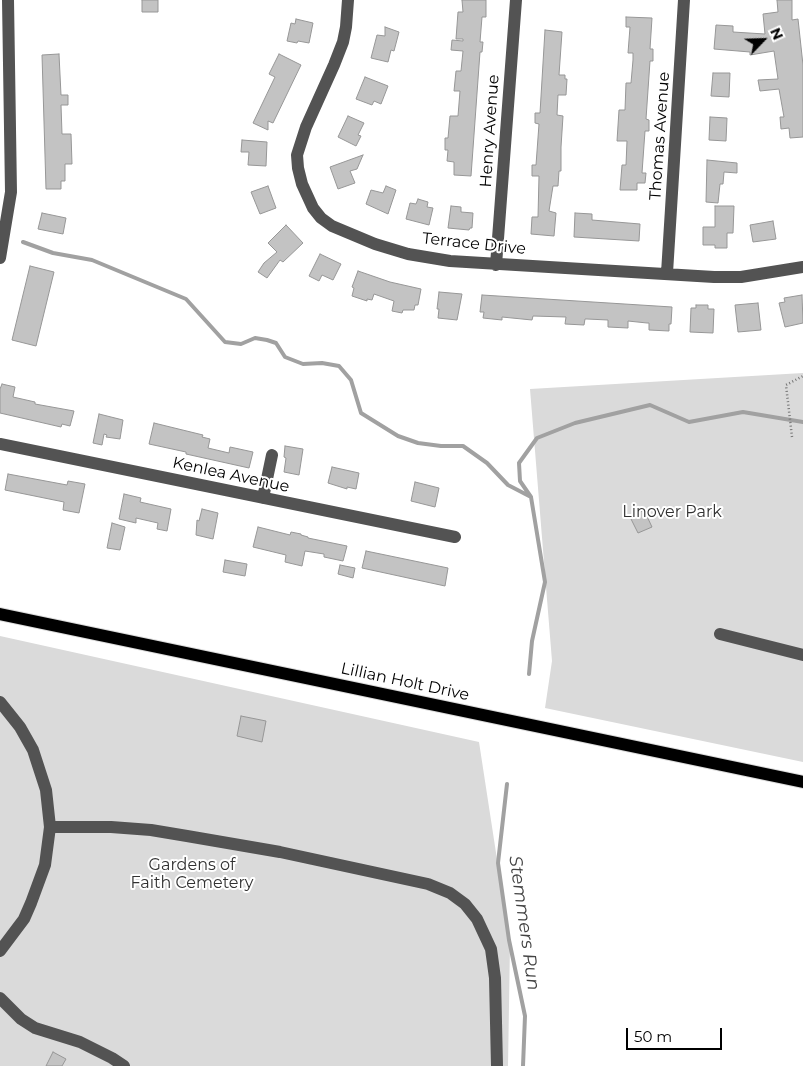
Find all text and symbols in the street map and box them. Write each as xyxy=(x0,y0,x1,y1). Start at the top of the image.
north arrow xyxy=(738,15,788,65)
text: N xyxy=(766,25,787,43)
street label: Thomas Avenue xyxy=(646,71,674,201)
street label: Henry Avenue xyxy=(476,74,504,188)
street label: Terrace Drive xyxy=(421,229,527,259)
street label: Kenlea Avenue xyxy=(171,453,291,497)
park label: Linover Park xyxy=(622,502,722,522)
street label: Lillian Holt Drive xyxy=(339,659,471,705)
water label: Stemmers Run xyxy=(504,854,544,992)
park label: Gardens of Faith Cemetery xyxy=(130,855,254,893)
scale bar xyxy=(628,1018,724,1050)
text: 50 m xyxy=(634,1027,672,1046)

